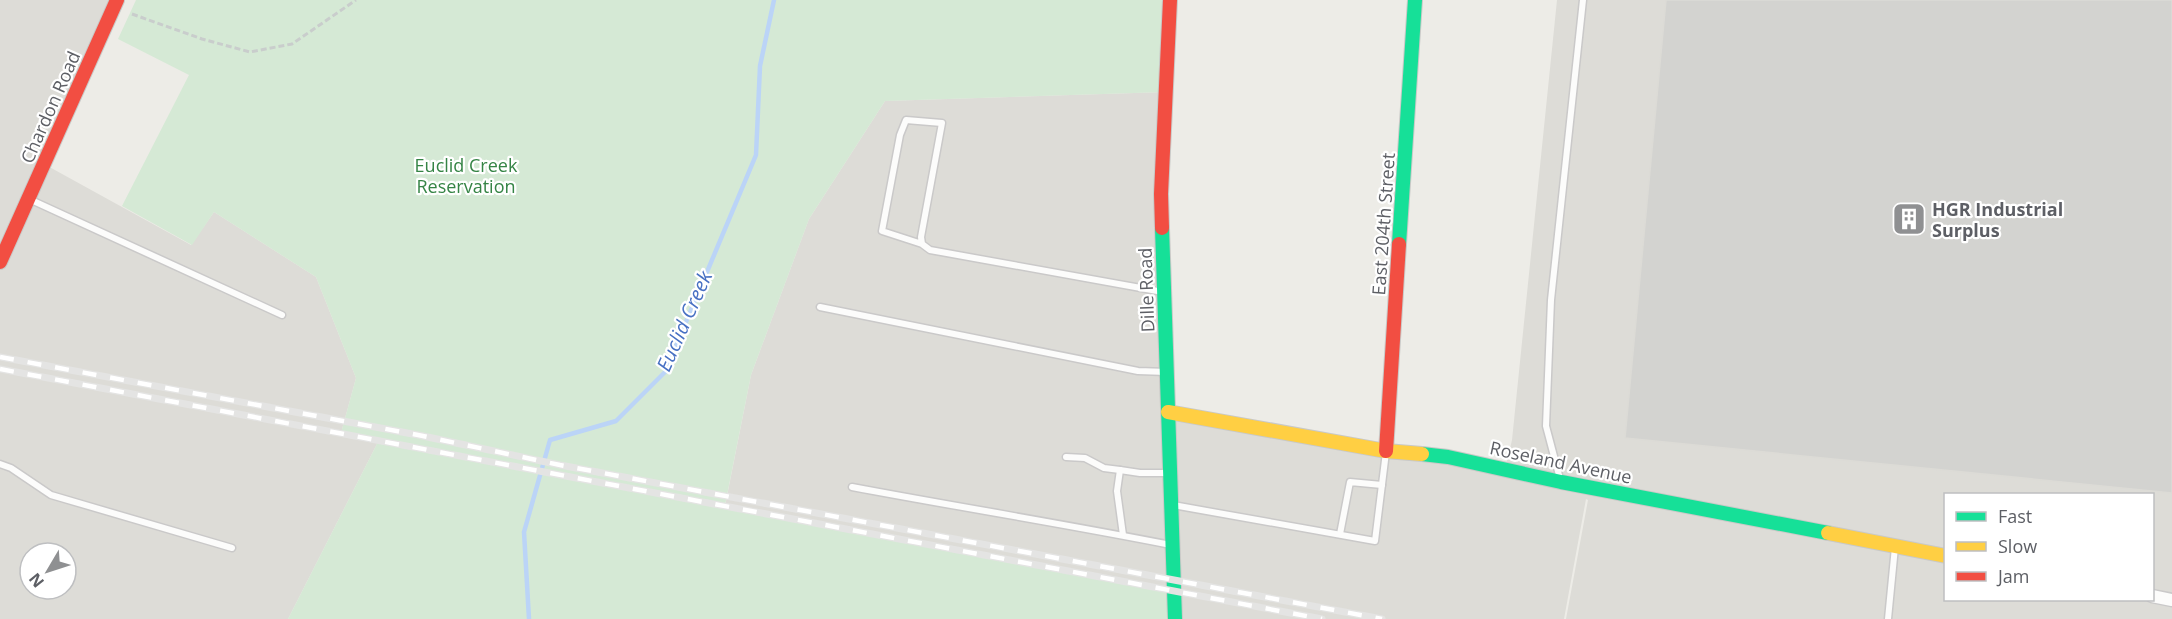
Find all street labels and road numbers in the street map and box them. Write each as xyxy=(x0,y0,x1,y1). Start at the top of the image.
street label: Chardon Road xyxy=(15,47,85,167)
street label: East 204th Street xyxy=(1366,152,1400,296)
street label: Dille Road xyxy=(1133,247,1159,333)
street label: Roseland Avenue xyxy=(1488,435,1634,489)

